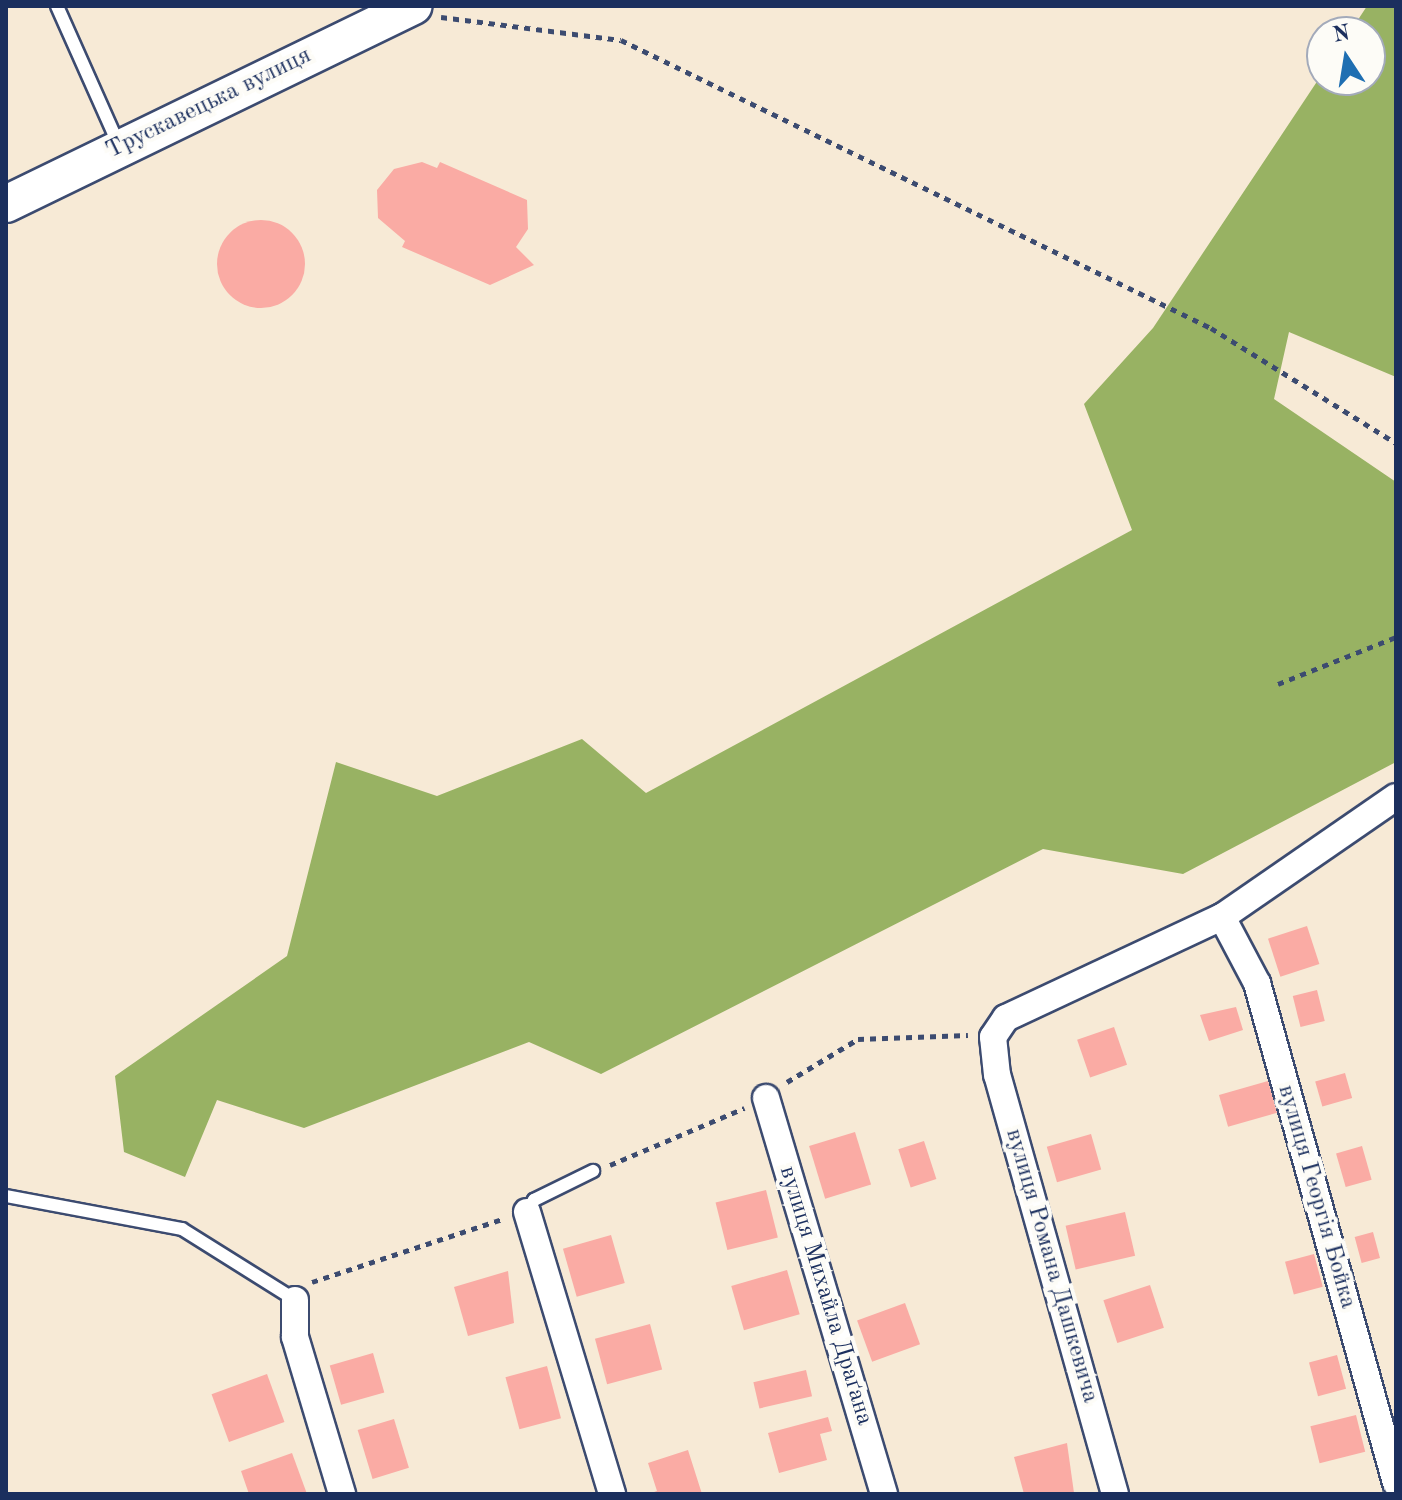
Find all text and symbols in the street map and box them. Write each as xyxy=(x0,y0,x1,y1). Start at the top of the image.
north arrow xyxy=(1306,16,1386,96)
text: N xyxy=(1331,22,1352,47)
street label: Трускавецька вулиця xyxy=(102,42,316,166)
street label: вулиця Георгія Бойка xyxy=(1270,1082,1362,1312)
street label: вулиця Романа Дашкевича xyxy=(998,1126,1104,1406)
street label: вулиця Михайла Драґана xyxy=(772,1163,878,1429)

